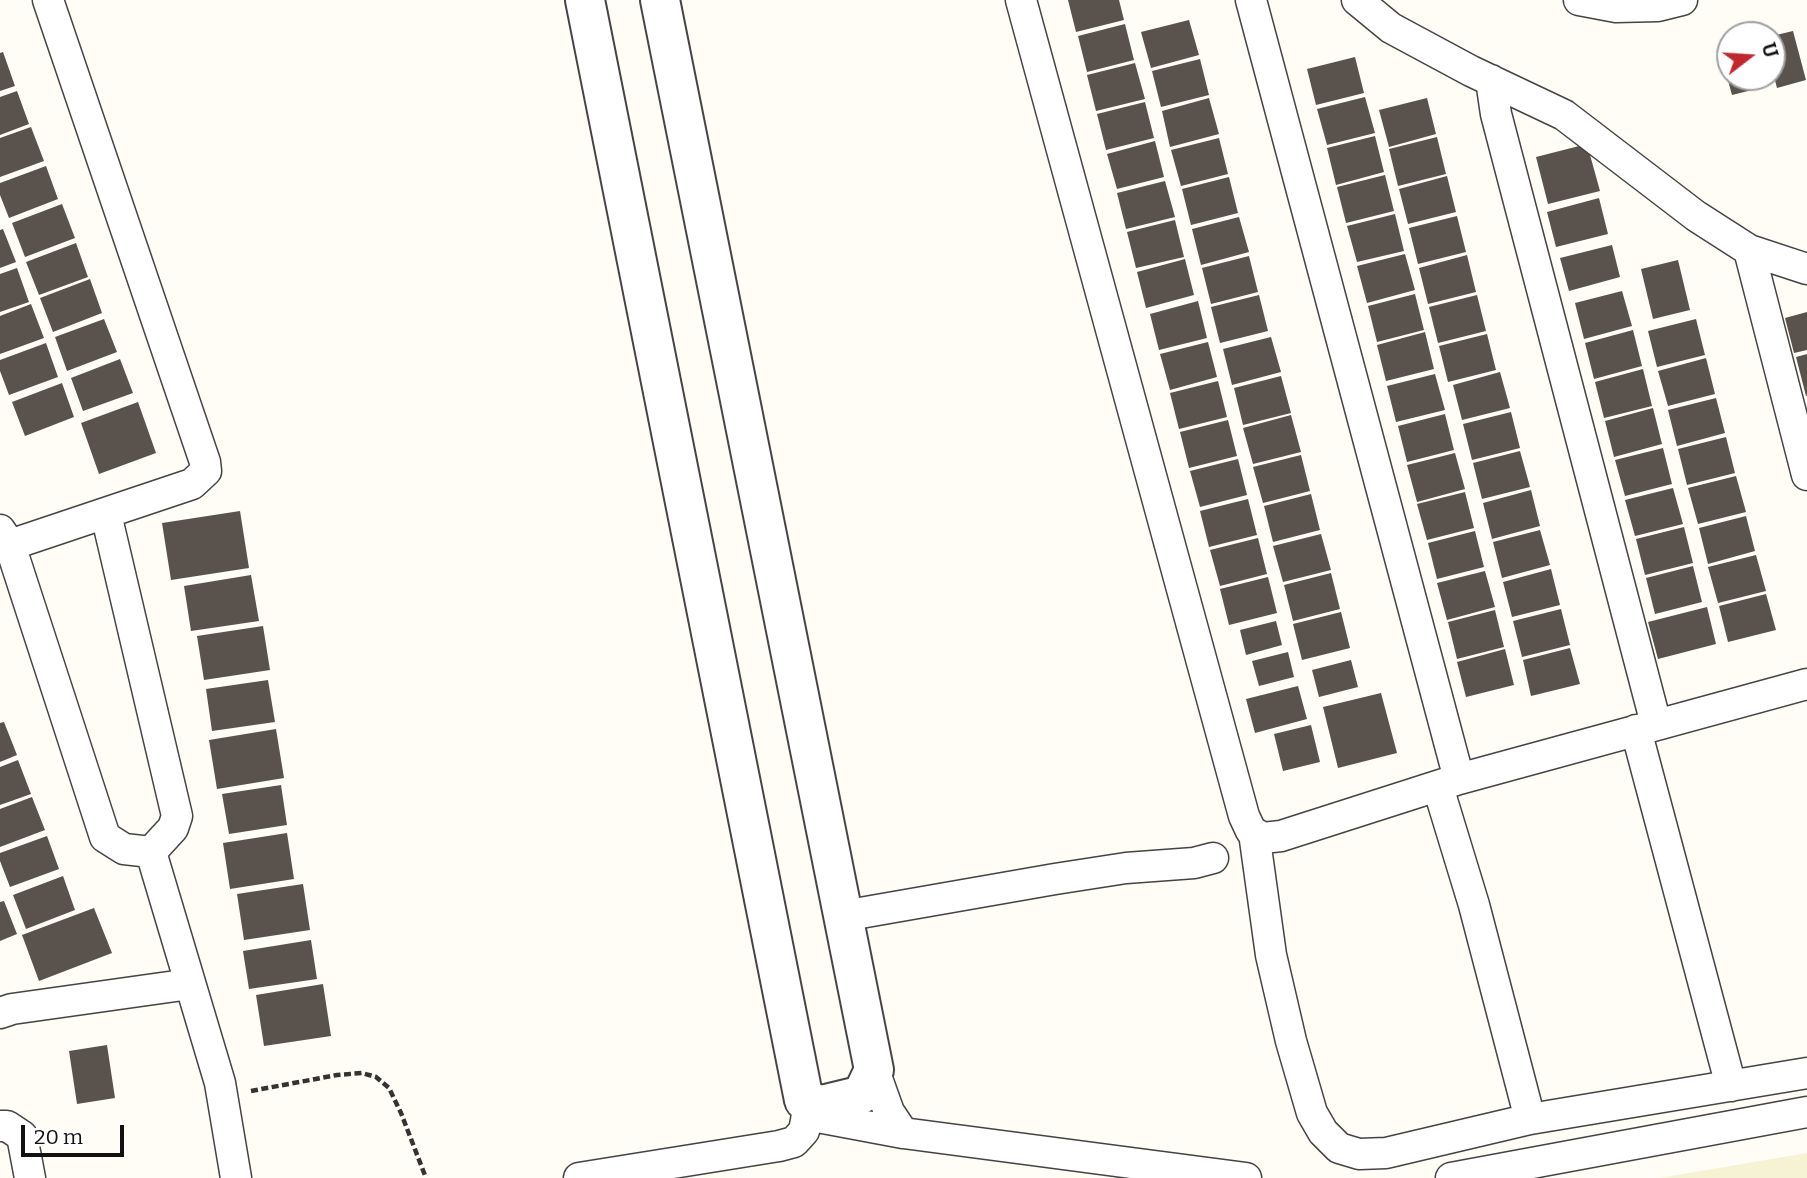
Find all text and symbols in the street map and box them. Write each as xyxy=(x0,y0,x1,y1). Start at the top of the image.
north arrow xyxy=(1716,21,1786,91)
text: U xyxy=(1757,40,1783,60)
scale bar xyxy=(24,1112,128,1156)
text: 20 m xyxy=(34,1124,83,1150)

